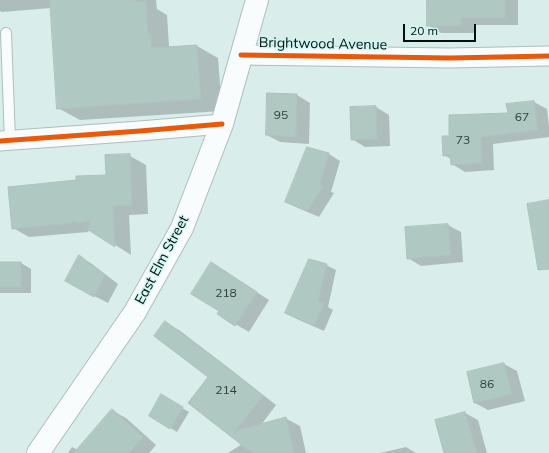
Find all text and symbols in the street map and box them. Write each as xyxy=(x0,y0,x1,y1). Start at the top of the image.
scale bar xyxy=(405,16,478,42)
text: 20 m xyxy=(410,23,438,38)
street label: Brightwood Avenue xyxy=(259,34,387,54)
house number: 95 xyxy=(274,108,288,122)
house number: 67 xyxy=(515,110,529,124)
house number: 73 xyxy=(456,133,470,147)
street label: East Elm Street xyxy=(132,213,192,307)
house number: 218 xyxy=(215,286,237,300)
house number: 86 xyxy=(480,377,494,391)
house number: 214 xyxy=(215,383,237,397)

